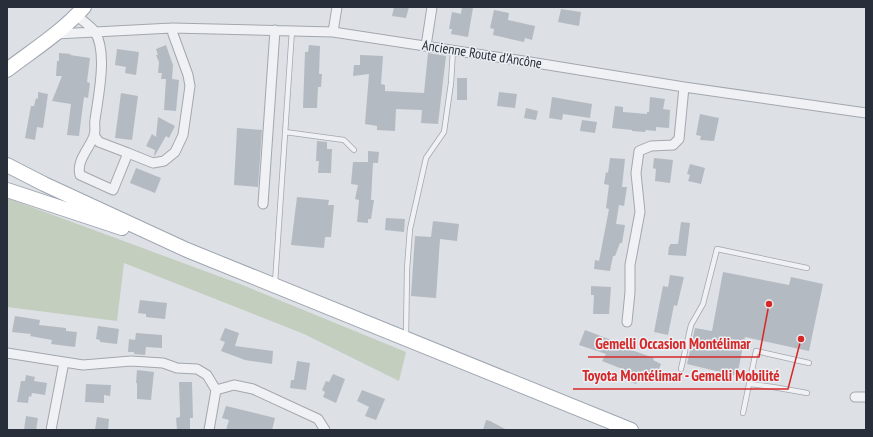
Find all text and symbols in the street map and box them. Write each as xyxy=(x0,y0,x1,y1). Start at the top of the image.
street label: Ancienne Route d'Ancône xyxy=(421,36,543,72)
callout: Gemelli Occasion Montélimar xyxy=(588,330,759,357)
text: Gemelli Occasion Montélimar xyxy=(595,334,751,353)
callout: Toyota Montélimar - Gemelli Mobilité xyxy=(573,362,788,389)
text: Toyota Montélimar - Gemelli Mobilité xyxy=(582,366,780,385)

